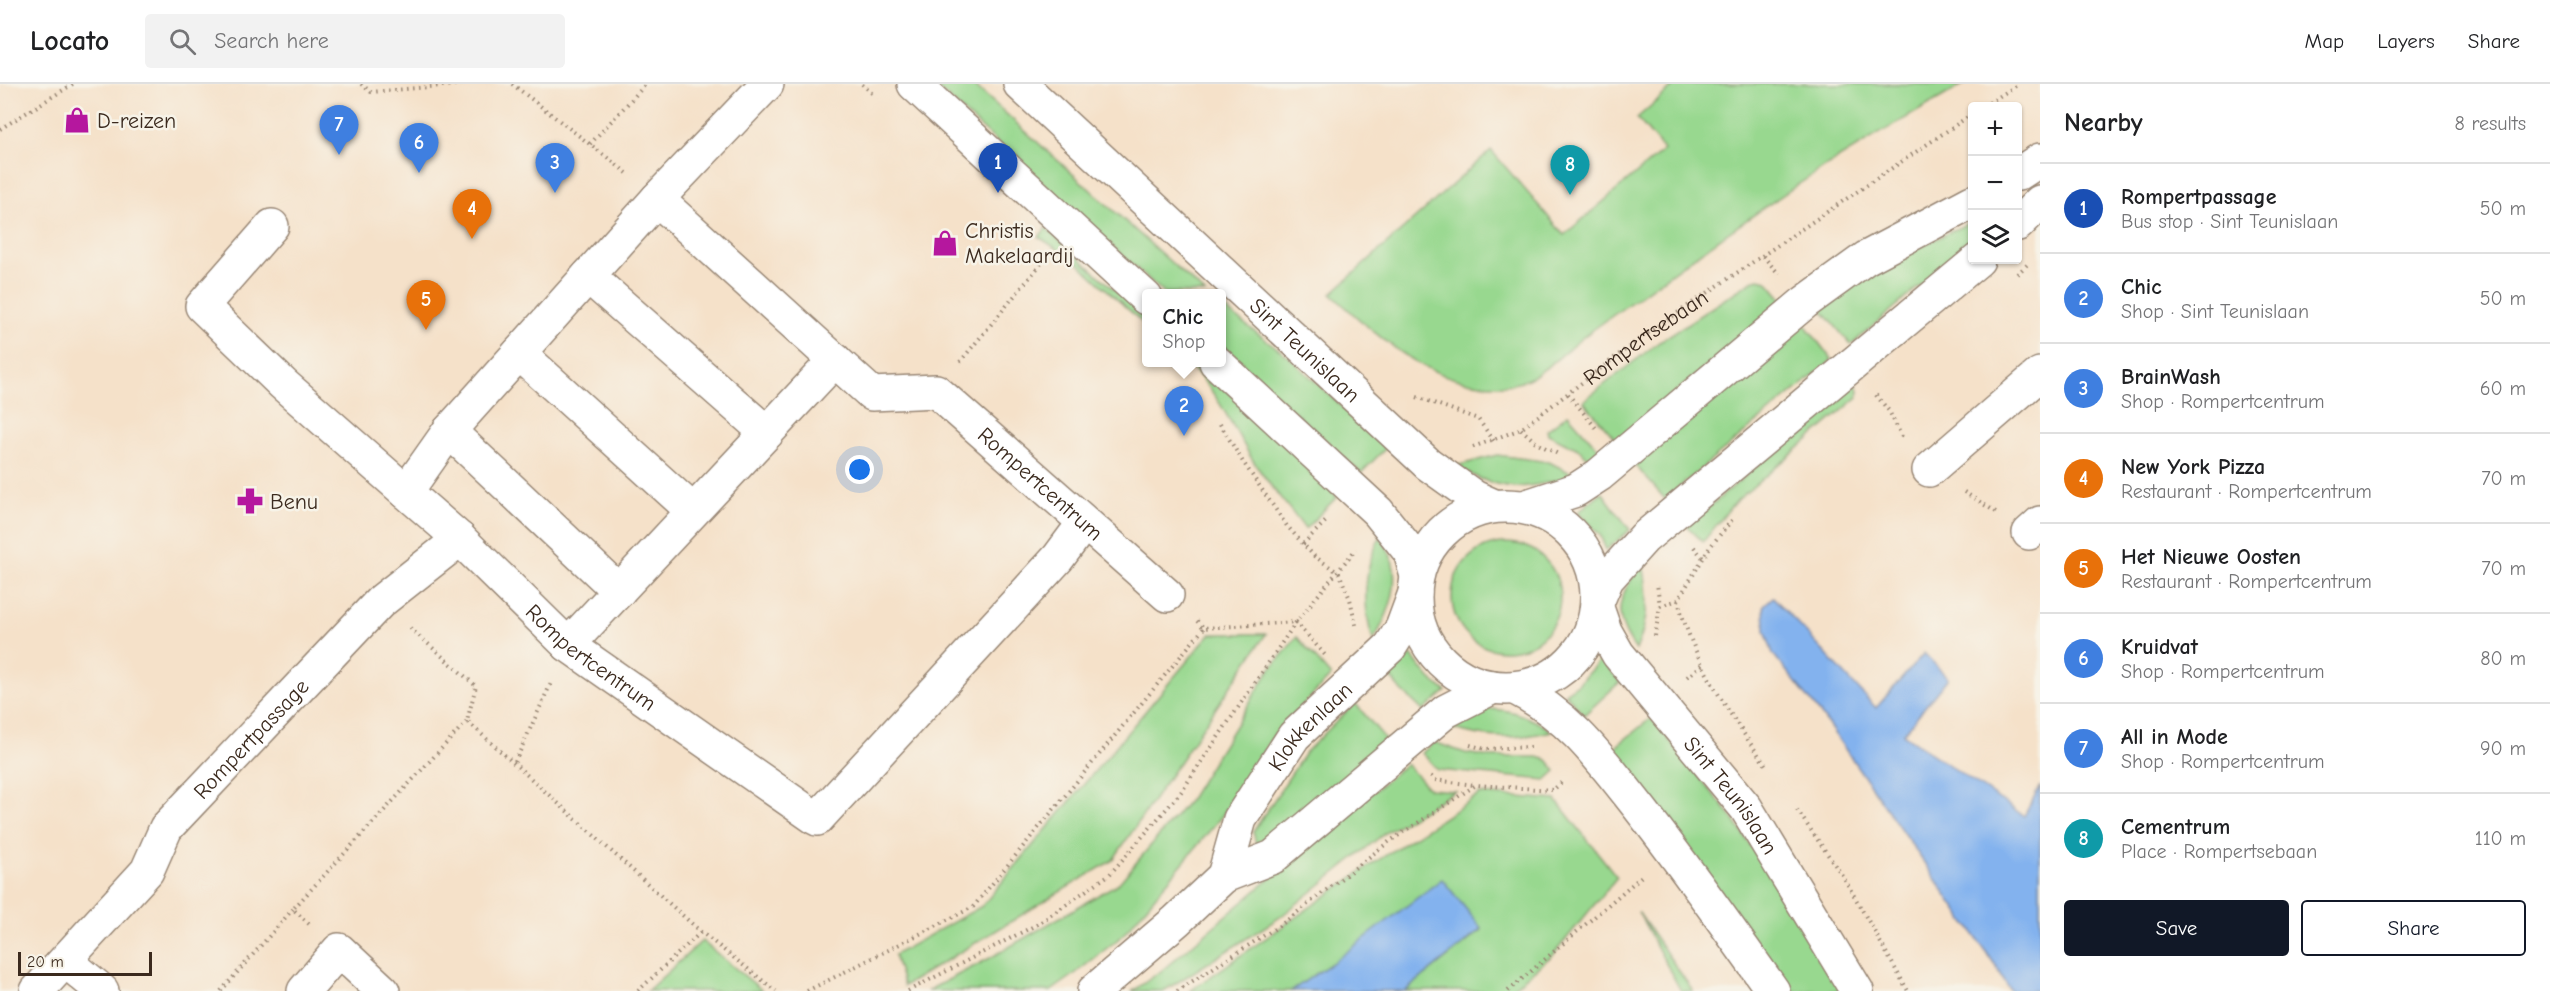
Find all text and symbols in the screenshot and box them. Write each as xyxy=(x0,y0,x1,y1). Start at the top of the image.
search box xyxy=(145,14,565,68)
text: Locato xyxy=(30,25,109,57)
icon: search xyxy=(166,25,199,58)
text: Search here xyxy=(214,28,329,54)
text: Map xyxy=(2305,29,2344,53)
text: Layers xyxy=(2377,29,2435,53)
text: Share xyxy=(2468,29,2520,53)
map controls xyxy=(1968,102,2022,264)
button: + xyxy=(1968,102,2022,156)
shop icon: D-reizen xyxy=(62,105,92,135)
pin: 7 xyxy=(320,106,358,155)
place label: D-reizen xyxy=(97,108,176,134)
text: Nearby xyxy=(2064,108,2143,138)
text: 8 results xyxy=(2454,112,2526,135)
pin: 6 xyxy=(400,124,438,173)
pin: 3 xyxy=(536,144,574,193)
pin: 1 xyxy=(978,144,1018,193)
pin: 8 xyxy=(1550,146,1590,195)
button: − xyxy=(1968,156,2022,210)
text: Rompertpassage xyxy=(2121,184,2276,210)
pin: 4 xyxy=(452,190,492,239)
text: 1 xyxy=(2080,197,2087,220)
text: 50 m xyxy=(2480,197,2526,220)
button: layers xyxy=(1968,210,2022,264)
text: Bus stop · Sint Teunislaan xyxy=(2121,210,2338,233)
place label: Christis Makelaardij xyxy=(965,218,1073,269)
shop icon: Christis Makelaardij xyxy=(930,228,960,258)
text: Chic xyxy=(2121,274,2162,300)
pin: 5 xyxy=(406,280,446,330)
street label: Rompertsebaan xyxy=(1578,284,1713,391)
text: 2 xyxy=(2079,287,2088,310)
text: 50 m xyxy=(2480,287,2526,310)
popup xyxy=(1142,289,1226,367)
street label: Sint Teunislaan xyxy=(1244,293,1365,408)
text: Shop · Sint Teunislaan xyxy=(2121,300,2309,323)
text: Chic xyxy=(1163,304,1203,330)
text: Shop xyxy=(1163,330,1205,353)
text: BrainWash xyxy=(2121,364,2221,390)
text: 3 xyxy=(2079,377,2088,400)
text: 60 m xyxy=(2480,377,2526,400)
pin: 2 xyxy=(1164,386,1204,436)
text: Shop · Rompertcentrum xyxy=(2121,390,2325,413)
street label: Rompertcentrum xyxy=(972,422,1108,546)
text: New York Pizza xyxy=(2121,454,2265,480)
your location xyxy=(845,455,874,484)
text: 4 xyxy=(2079,467,2088,490)
text: 70 m xyxy=(2481,467,2526,490)
text: Restaurant · Rompertcentrum xyxy=(2121,480,2372,503)
pharmacy icon: Benu xyxy=(235,486,265,516)
place label: Benu xyxy=(270,489,318,515)
text: Het Nieuwe Oosten xyxy=(2121,544,2301,570)
text: 5 xyxy=(2078,557,2089,580)
text: 70 m xyxy=(2481,557,2526,580)
text: Restaurant · Rompertcentrum xyxy=(2121,570,2372,593)
street label: Rompertcentrum xyxy=(520,599,661,716)
text: Kruidvat xyxy=(2121,634,2198,660)
text: 6 xyxy=(2078,647,2089,670)
text: 80 m xyxy=(2480,647,2526,670)
text: Shop · Rompertcentrum xyxy=(2121,660,2325,683)
street label: Rompertpassage xyxy=(188,674,314,805)
street label: Klokkenlaan xyxy=(1263,677,1358,776)
text: All in Mode xyxy=(2121,724,2228,750)
street label: Sint Teunislaan xyxy=(1678,731,1783,859)
text: 7 xyxy=(2079,737,2088,760)
text: 90 m xyxy=(2480,737,2526,760)
text: Shop · Rompertcentrum xyxy=(2121,750,2325,773)
text: Cementrum xyxy=(2121,814,2230,840)
text: 8 xyxy=(2078,827,2089,850)
text: 110 m xyxy=(2475,827,2526,850)
text: Place · Rompertsebaan xyxy=(2121,840,2317,863)
button: Save xyxy=(2064,900,2289,956)
button: Share xyxy=(2301,900,2526,956)
scale bar xyxy=(18,949,152,976)
text: 20 m xyxy=(27,953,64,971)

